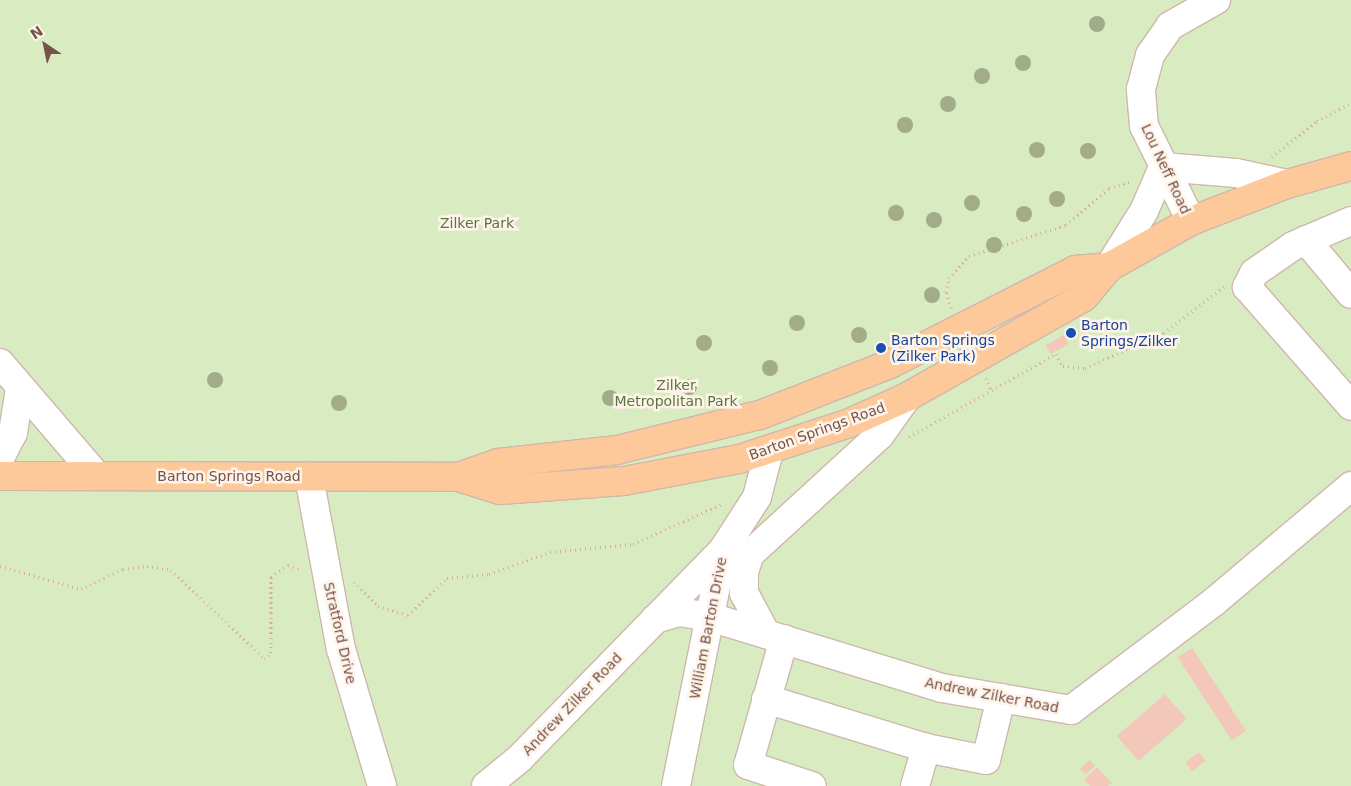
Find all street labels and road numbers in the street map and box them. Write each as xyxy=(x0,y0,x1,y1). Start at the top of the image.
street label: Lou Neff Road xyxy=(1138,121,1194,217)
street label: Barton Springs Road xyxy=(747,399,887,463)
street label: Barton Springs Road xyxy=(157,468,301,484)
street label: William Barton Drive xyxy=(686,556,730,700)
street label: Stratford Drive xyxy=(320,581,360,685)
street label: Andrew Zilker Road xyxy=(519,649,625,759)
street label: Andrew Zilker Road xyxy=(924,674,1060,716)

